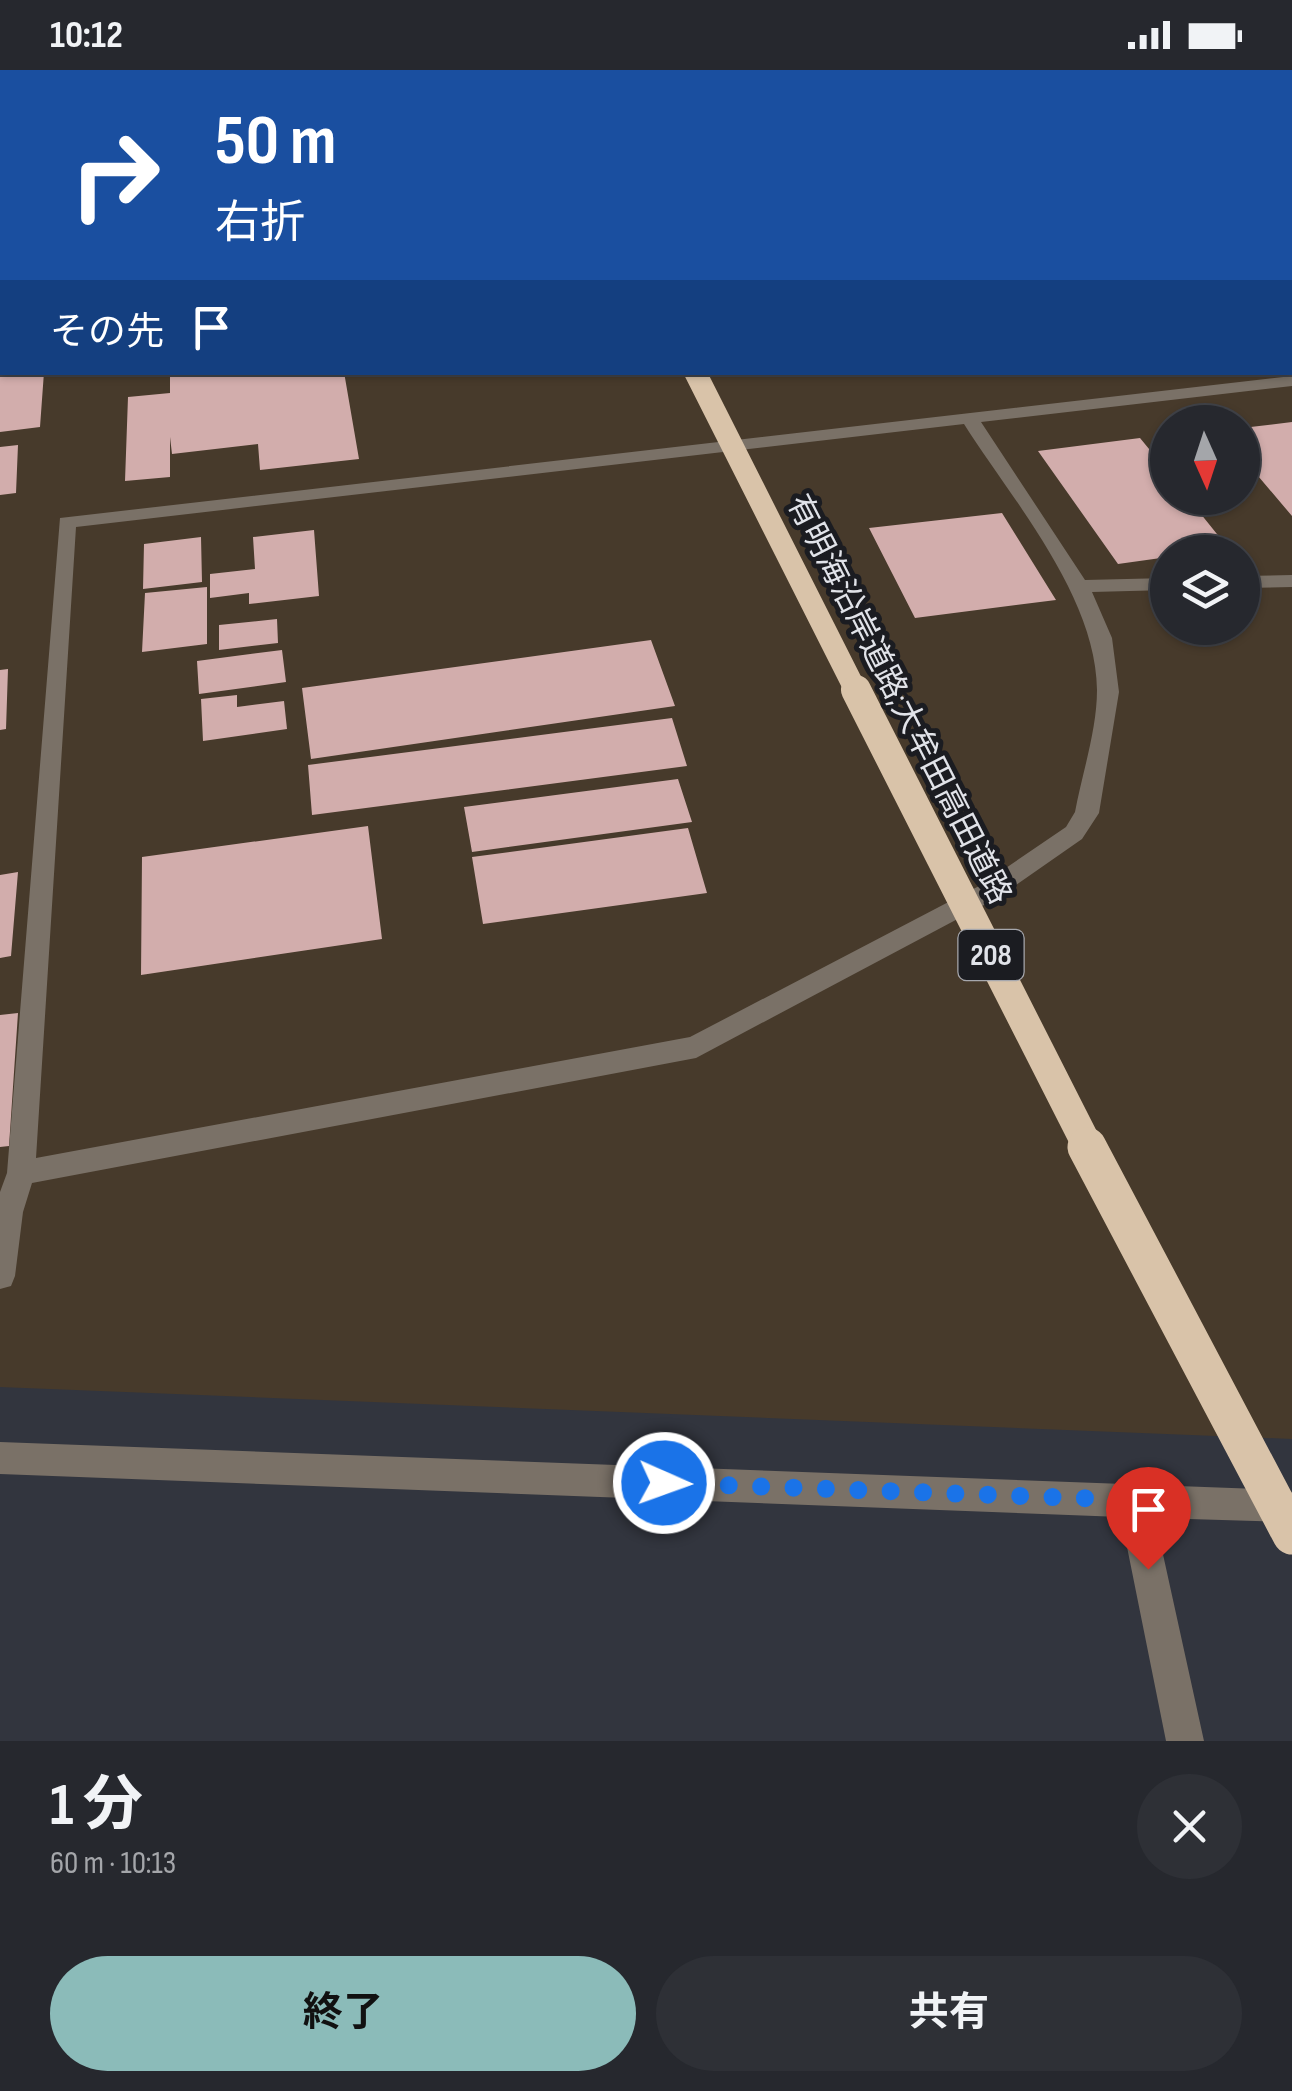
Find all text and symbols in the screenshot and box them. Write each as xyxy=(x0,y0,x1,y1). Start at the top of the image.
text: 10:12 xyxy=(50,13,123,58)
text: 50 m xyxy=(215,100,336,184)
icon: right xyxy=(50,110,180,240)
text: 右折 xyxy=(215,196,305,251)
icon: arrive xyxy=(184,300,239,355)
text: その先 xyxy=(50,310,164,355)
north arrow xyxy=(1150,405,1260,515)
map controls xyxy=(1150,405,1260,645)
street label: 有明海沿岸道路;大牟田高田道路 xyxy=(778,488,1019,911)
button: layers xyxy=(1150,535,1260,645)
road number: 208 xyxy=(958,930,1024,980)
position arrow xyxy=(612,1431,716,1535)
pin xyxy=(1106,1467,1191,1570)
icon: arrive xyxy=(1121,1482,1176,1537)
text: 1 分 xyxy=(50,1770,143,1842)
button: close xyxy=(1137,1774,1242,1879)
text: 60 m · 10:13 xyxy=(50,1844,176,1883)
button: 終了 xyxy=(50,1956,636,2071)
button: 共有 xyxy=(656,1956,1242,2071)

